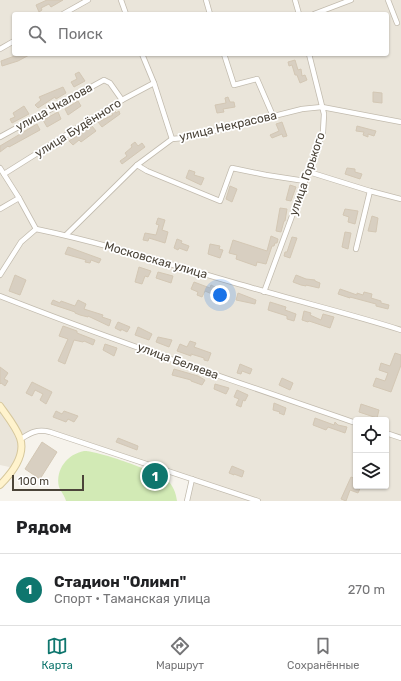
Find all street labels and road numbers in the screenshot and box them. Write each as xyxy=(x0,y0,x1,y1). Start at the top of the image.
street label: улица Чкалова xyxy=(13,80,95,134)
street label: улица Будённого xyxy=(32,96,124,160)
street label: улица Некрасова xyxy=(178,108,278,144)
street label: улица Горького xyxy=(286,130,328,218)
street label: Московская улица xyxy=(103,239,209,281)
street label: улица Беляева xyxy=(135,340,221,382)

